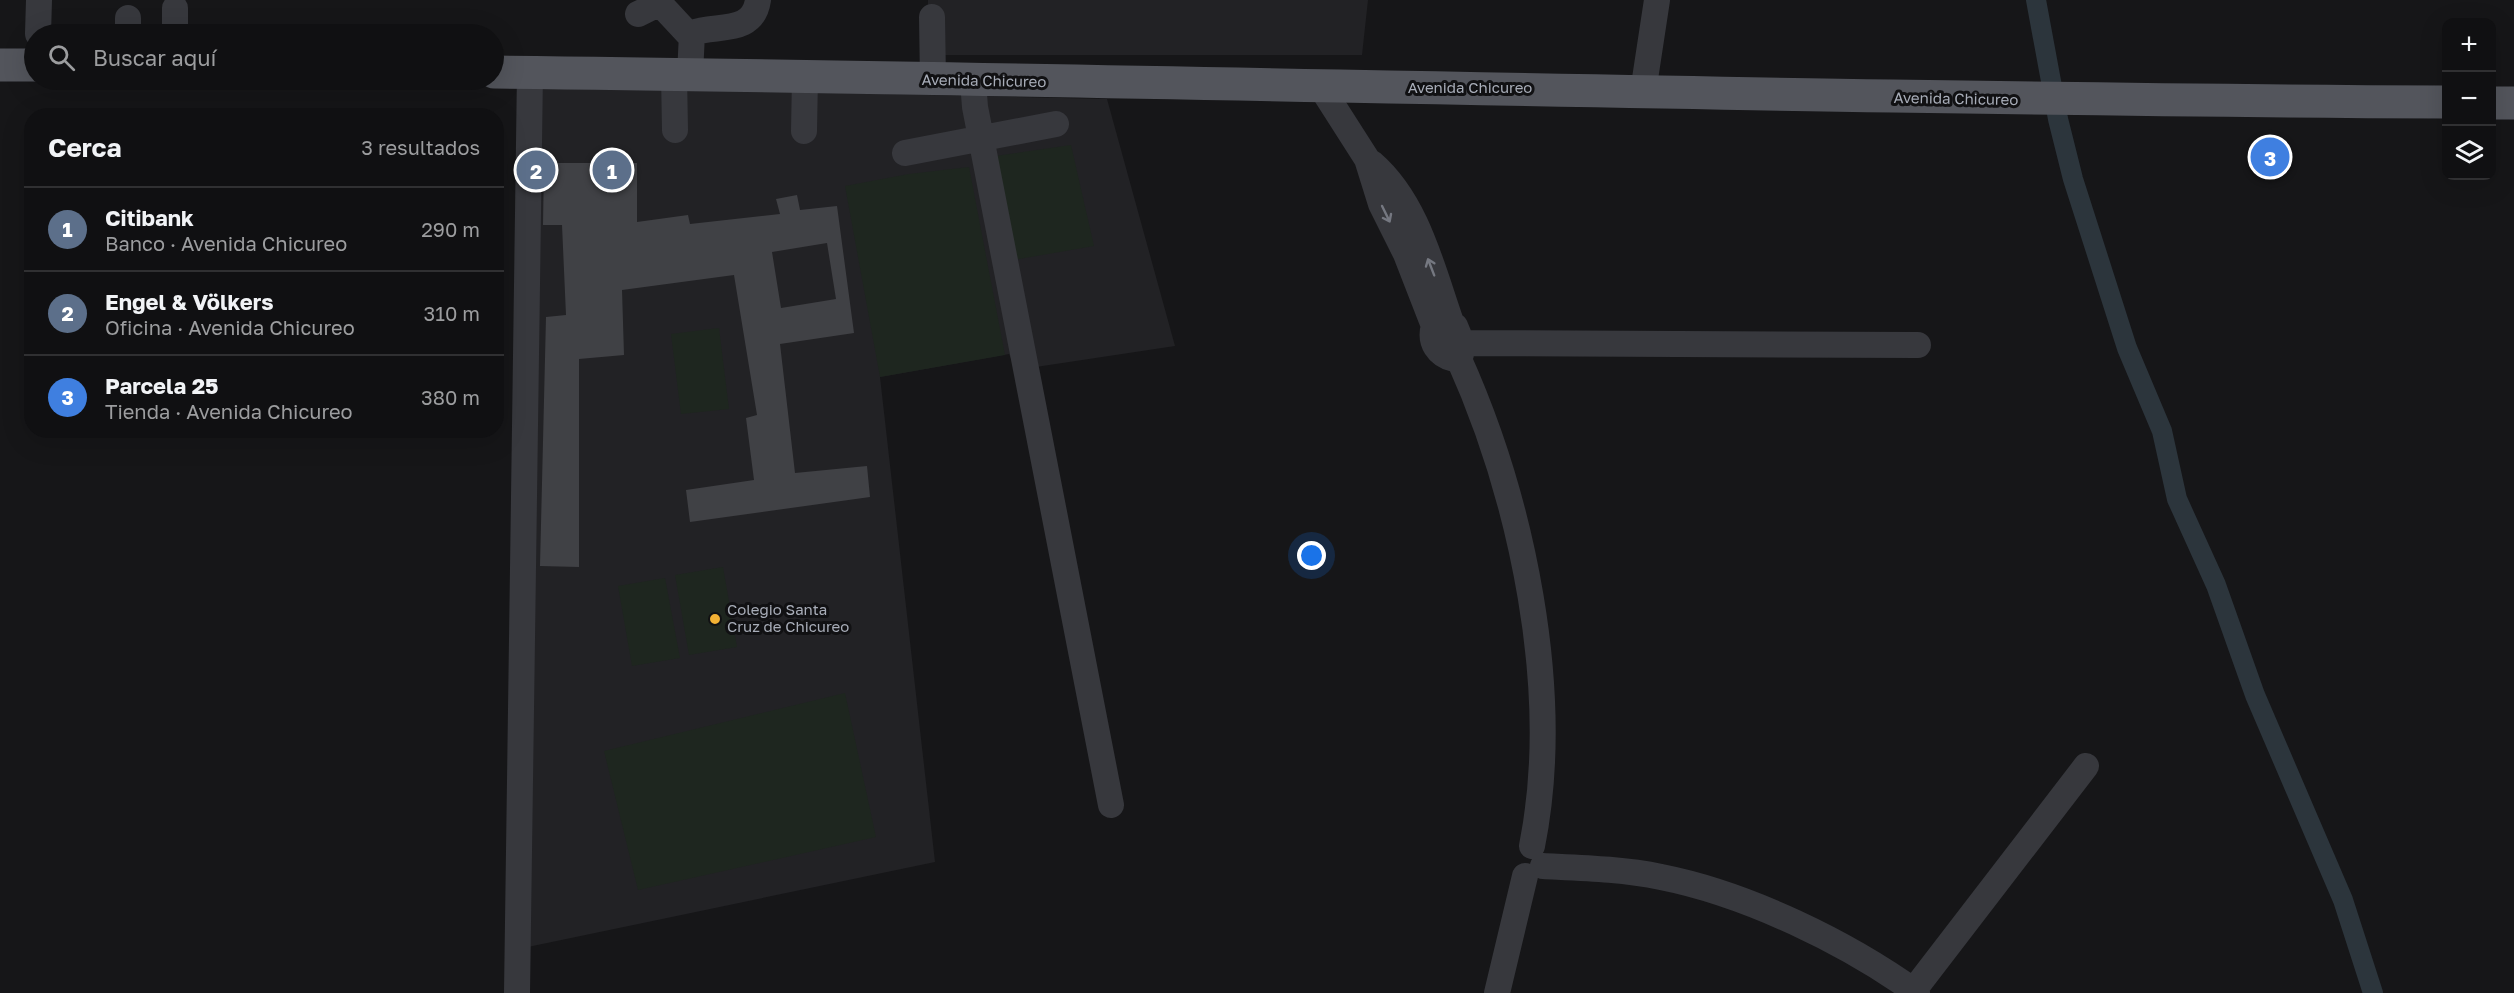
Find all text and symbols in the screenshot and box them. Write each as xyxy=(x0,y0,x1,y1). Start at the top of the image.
map controls xyxy=(2442,18,2496,180)
button: + xyxy=(2442,18,2496,72)
search box xyxy=(24,24,504,90)
icon: search xyxy=(45,41,78,74)
text: Buscar aquí xyxy=(93,44,216,71)
street label: Avenida Chicureo xyxy=(921,70,1047,90)
button: − xyxy=(2442,72,2496,126)
street label: Avenida Chicureo xyxy=(1408,78,1532,96)
street label: Avenida Chicureo xyxy=(1893,88,2019,108)
button: layers xyxy=(2442,126,2496,180)
text: Cerca xyxy=(48,132,122,163)
pin: 3 xyxy=(2250,134,2290,180)
text: 3 resultados xyxy=(361,135,480,159)
pin: 2 xyxy=(516,148,556,192)
pin: 1 xyxy=(592,148,632,192)
text: Citibank xyxy=(105,204,194,231)
one-way arrow xyxy=(1380,205,1392,222)
text: 1 xyxy=(62,217,73,241)
text: 290 m xyxy=(421,217,480,241)
text: Banco · Avenida Chicureo xyxy=(105,231,347,255)
one-way arrow xyxy=(1425,258,1436,277)
text: Engel & Völkers xyxy=(105,288,274,315)
text: 2 xyxy=(61,301,74,325)
text: 310 m xyxy=(424,301,480,325)
text: Oficina · Avenida Chicureo xyxy=(105,315,355,339)
text: Parcela 25 xyxy=(105,372,219,399)
text: 3 xyxy=(61,385,74,409)
text: 380 m xyxy=(421,385,480,409)
text: Tienda · Avenida Chicureo xyxy=(105,399,353,423)
your location xyxy=(1297,541,1326,570)
place label: Colegio Santa Cruz de Chicureo xyxy=(727,600,849,635)
marker: Colegio Santa Cruz de Chicureo xyxy=(708,612,722,626)

